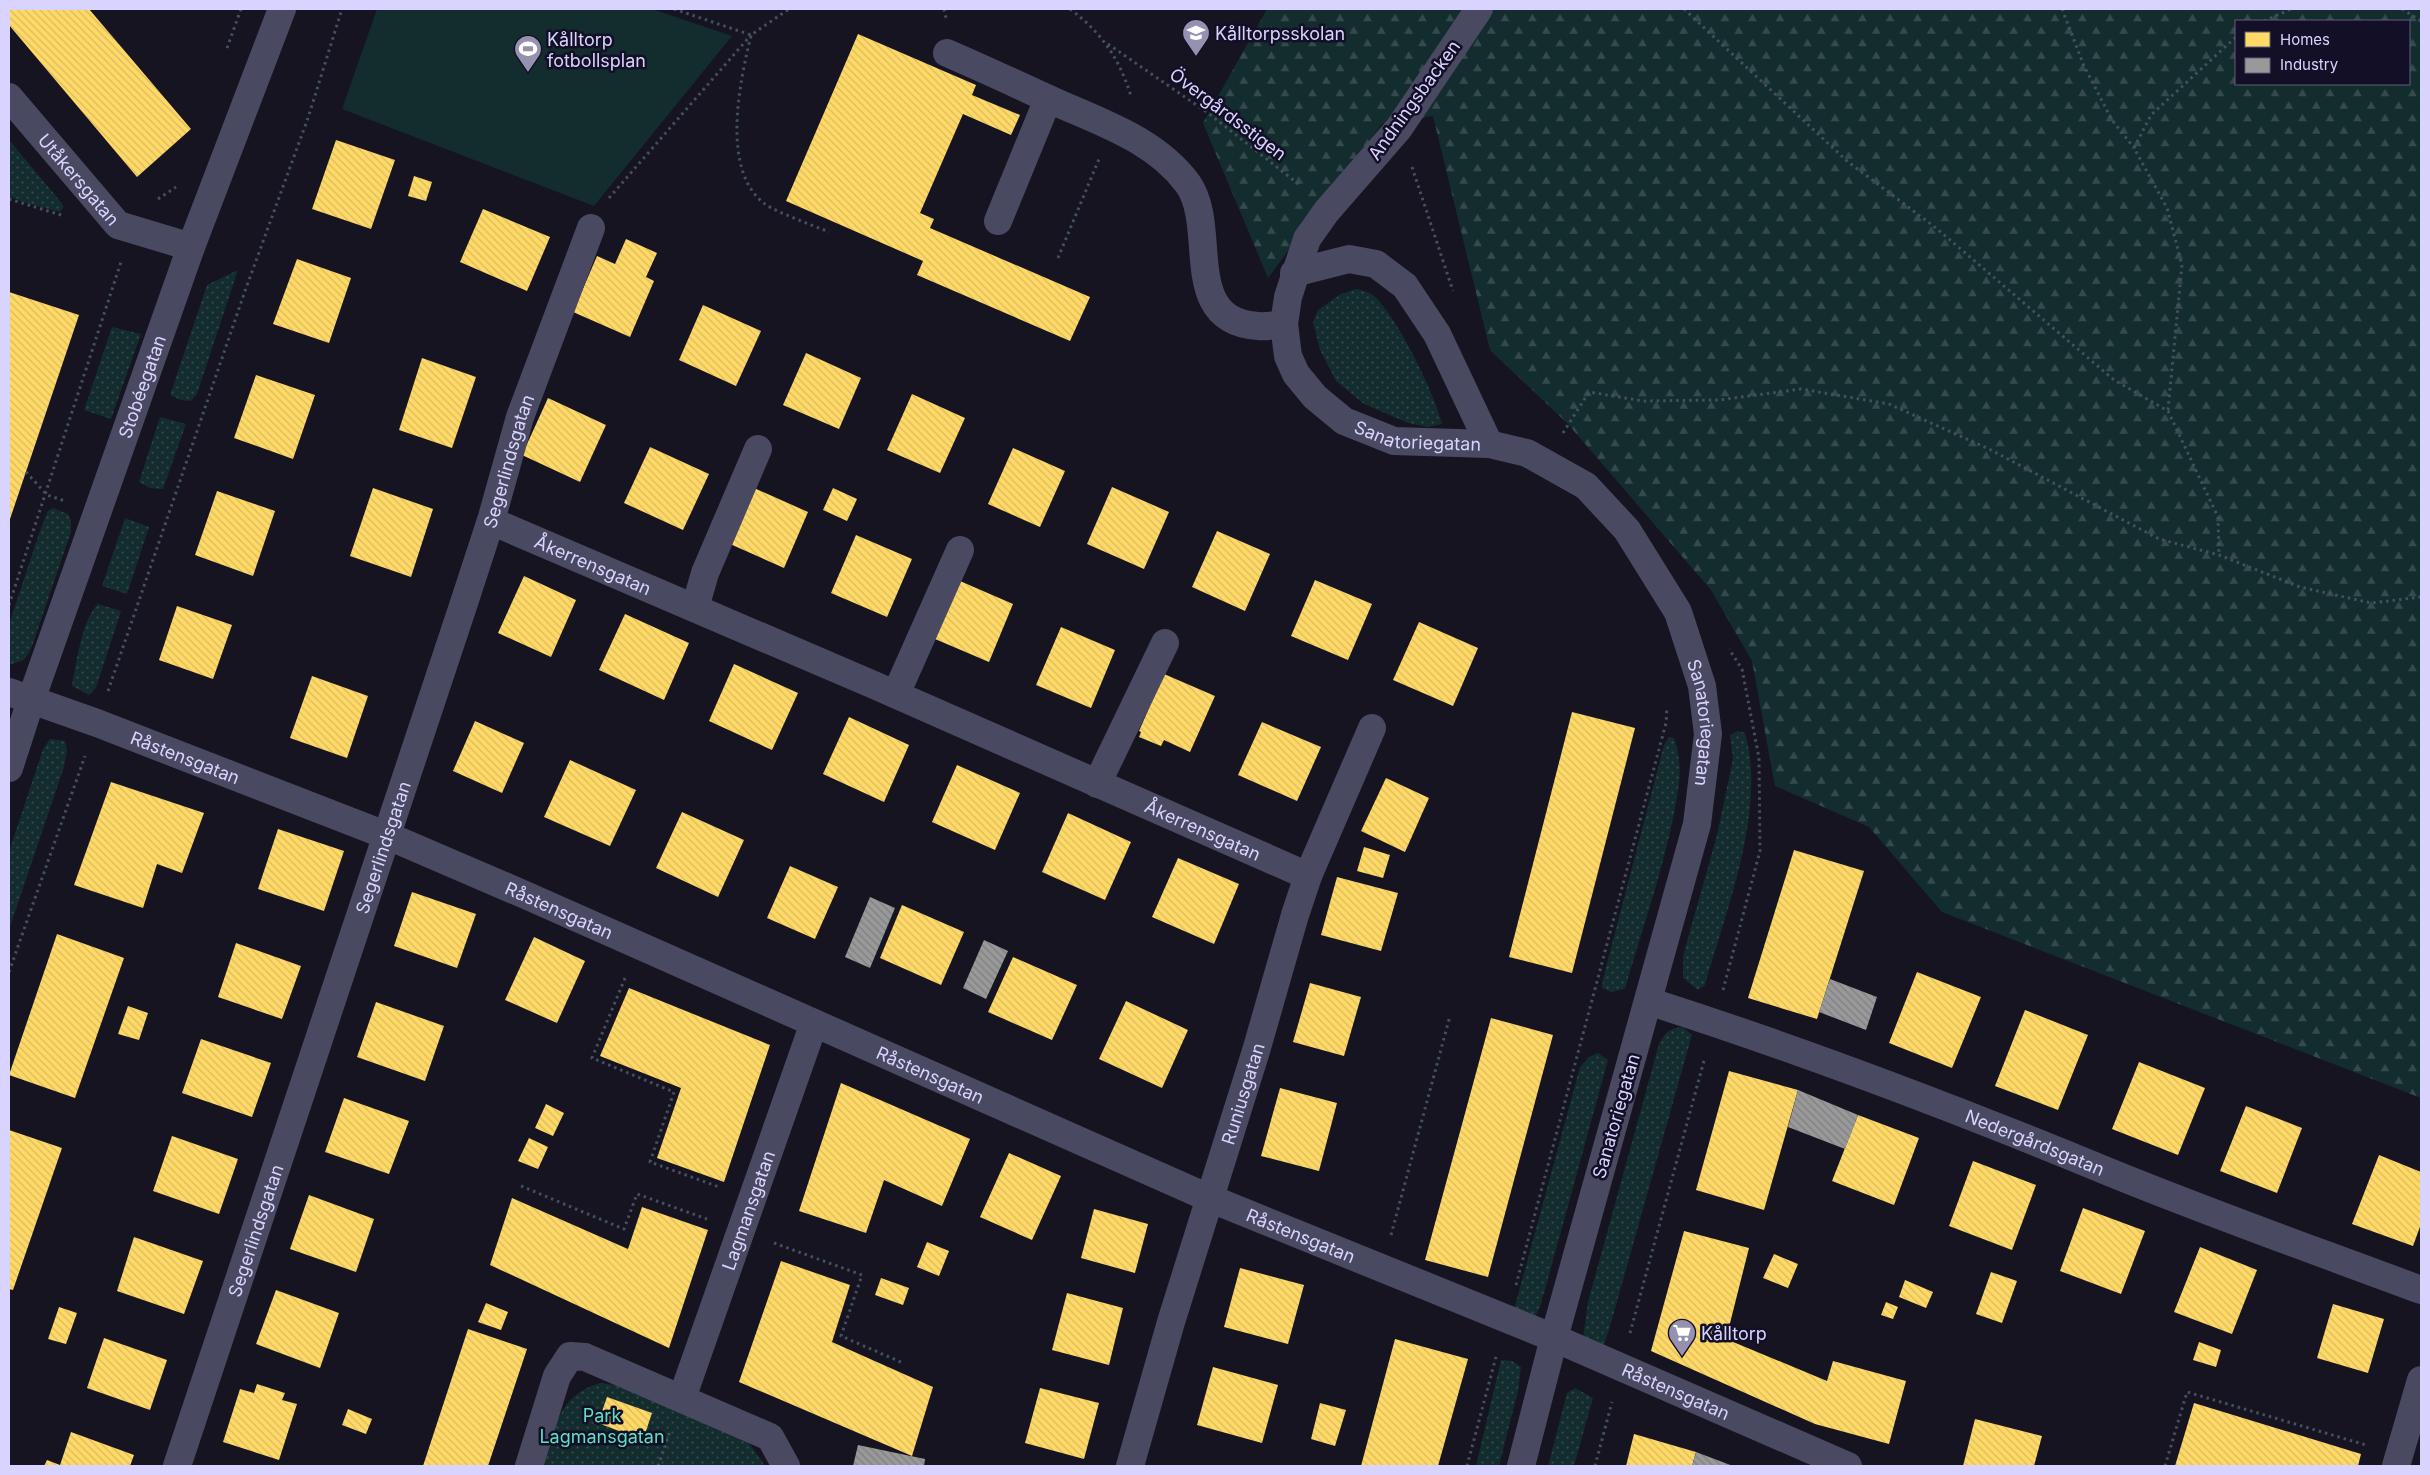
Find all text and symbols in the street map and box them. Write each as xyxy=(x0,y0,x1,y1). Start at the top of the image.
school or university icon: Kålltorpsskolan xyxy=(1181,18,1211,57)
legend xyxy=(2235,20,2410,85)
place label: Kålltorpsskolan xyxy=(1215,23,1345,44)
place label: Kålltorp fotbollsplan xyxy=(547,29,646,71)
text: Homes xyxy=(2280,30,2330,49)
sports icon: Kålltorp fotbollsplan xyxy=(513,34,543,73)
street label: Andningsbacken xyxy=(1364,36,1464,164)
text: Industry xyxy=(2280,55,2339,74)
street label: Övergårdsstigen xyxy=(1166,63,1291,165)
street label: Utåkersgatan xyxy=(34,129,124,229)
street label: Stobéegatan xyxy=(114,332,170,441)
street label: Segerlindsgatan xyxy=(479,391,538,531)
street label: Sanatoriegatan xyxy=(1351,416,1481,454)
street label: Åkerrensgatan xyxy=(532,529,654,599)
street label: Sanatoriegatan xyxy=(1683,656,1719,787)
street label: Råstensgatan xyxy=(128,727,243,788)
street label: Segerlindsgatan xyxy=(351,778,415,916)
street label: Åkerrensgatan xyxy=(1142,793,1264,864)
street label: Råstensgatan xyxy=(502,877,616,943)
street label: Runiusgatan xyxy=(1217,1040,1268,1147)
street label: Råstensgatan xyxy=(873,1042,987,1108)
street label: Sanatoriegatan xyxy=(1588,1051,1644,1181)
street label: Nedergårdsgatan xyxy=(1962,1105,2108,1180)
street label: Lagmansgatan xyxy=(717,1148,779,1273)
street label: Segerlindsgatan xyxy=(223,1162,287,1300)
street label: Råstensgatan xyxy=(1244,1204,1358,1267)
supermarket icon: Kålltorp xyxy=(1667,1318,1697,1357)
place label: Kålltorp xyxy=(1701,1323,1767,1344)
street label: Råstensgatan xyxy=(1619,1358,1733,1424)
park label: Park Lagmansgatan xyxy=(539,1405,665,1447)

